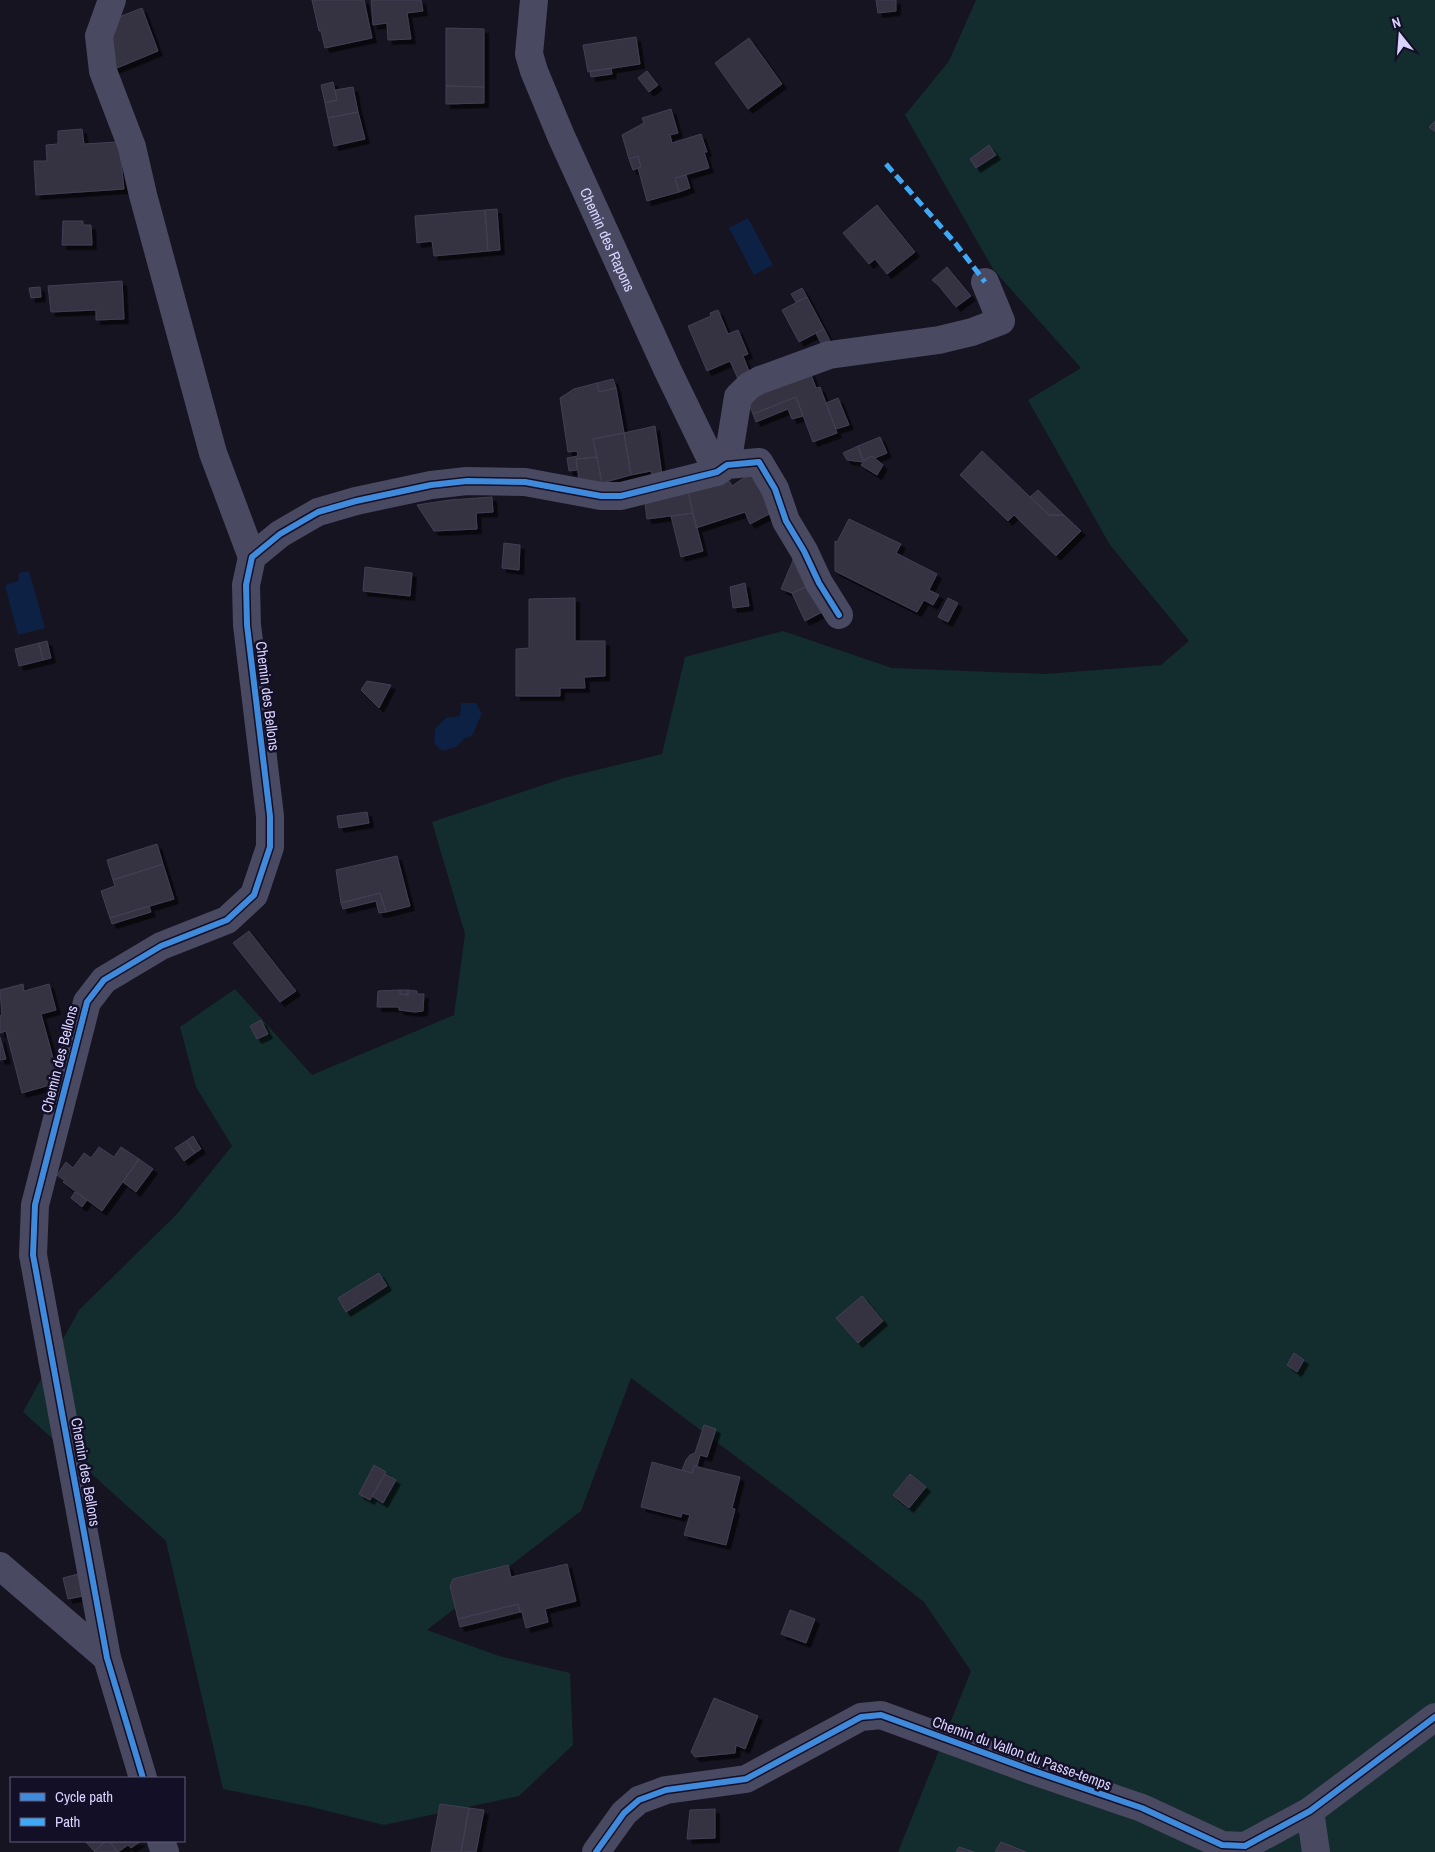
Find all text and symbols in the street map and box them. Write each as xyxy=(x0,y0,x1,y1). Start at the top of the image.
north arrow xyxy=(1375,10,1425,60)
text: N xyxy=(1390,13,1403,32)
street label: Chemin des Rapons xyxy=(575,184,641,295)
street label: Chemin des Bellons xyxy=(251,640,285,752)
street label: Chemin des Bellons xyxy=(35,1003,83,1115)
street label: Chemin des Bellons xyxy=(66,1416,106,1528)
street label: Chemin du Vallon du Passe-temps xyxy=(930,1711,1114,1795)
legend xyxy=(10,1777,185,1842)
text: Cycle path xyxy=(55,1786,113,1807)
text: Path xyxy=(55,1811,80,1832)

